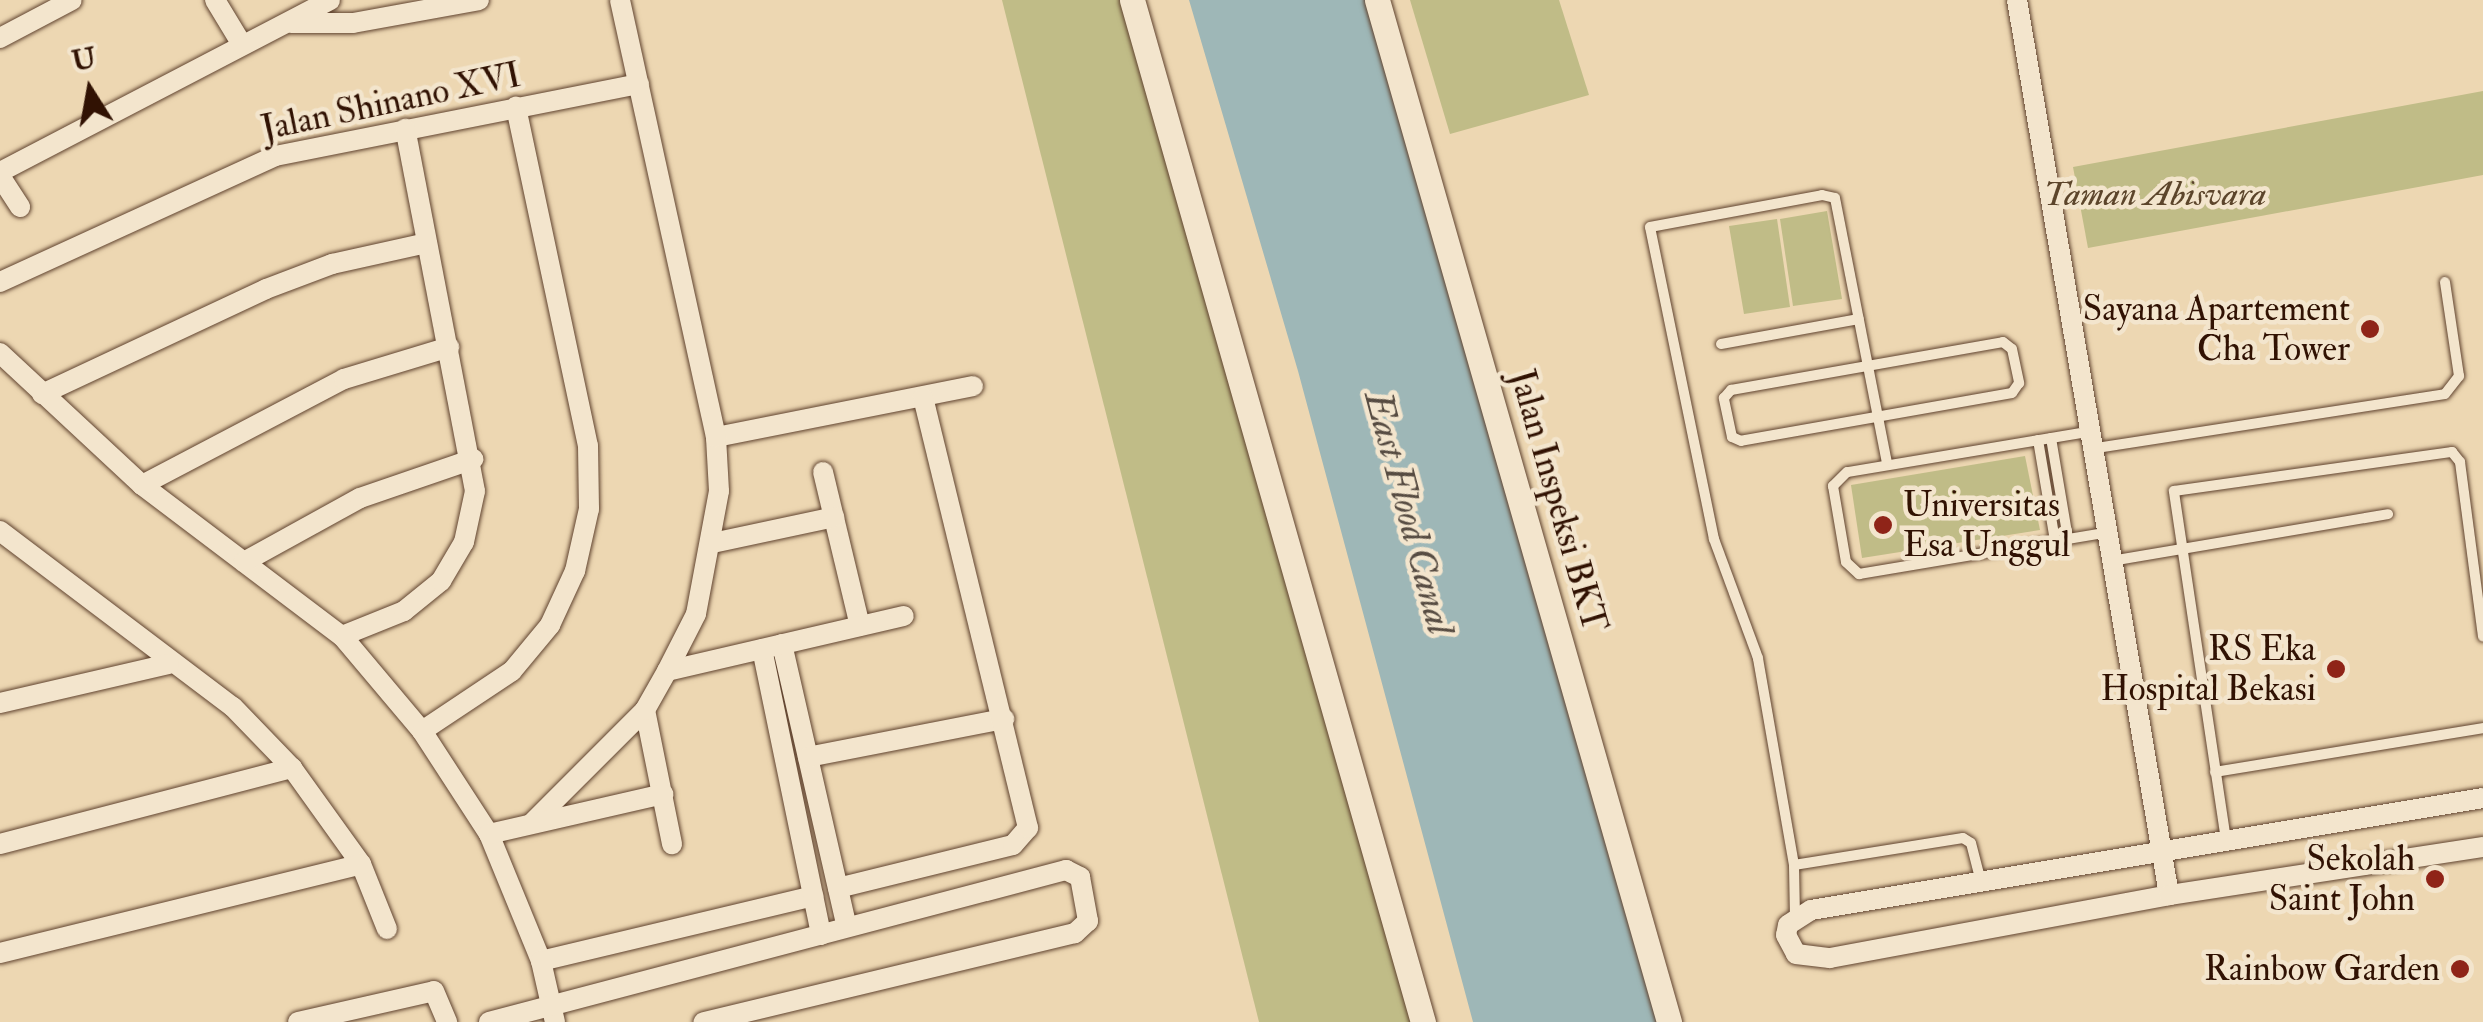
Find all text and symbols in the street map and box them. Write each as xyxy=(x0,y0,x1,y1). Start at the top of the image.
north arrow xyxy=(40,40,140,140)
text: U xyxy=(69,41,99,79)
street label: Jalan Shinano XVI xyxy=(257,54,525,150)
park label: Taman Abisvara xyxy=(2044,173,2266,215)
place label: Sayana Apartement Cha Tower xyxy=(2083,288,2350,370)
marker: Sayana Apartement Cha Tower xyxy=(2359,318,2381,340)
street label: Jalan Inspeksi BKT xyxy=(1500,365,1616,637)
water label: East Flood Canal xyxy=(1354,386,1462,640)
place label: Universitas Esa Unggul xyxy=(1903,484,2070,566)
marker: Universitas Esa Unggul xyxy=(1872,514,1894,536)
place label: RS Eka Hospital Bekasi xyxy=(2101,628,2316,710)
marker: RS Eka Hospital Bekasi xyxy=(2325,658,2347,680)
place label: Sekolah Saint John xyxy=(2269,838,2415,920)
marker: Sekolah Saint John xyxy=(2424,868,2446,890)
place label: Rainbow Garden xyxy=(2204,948,2440,990)
marker: Rainbow Garden xyxy=(2449,958,2471,980)

